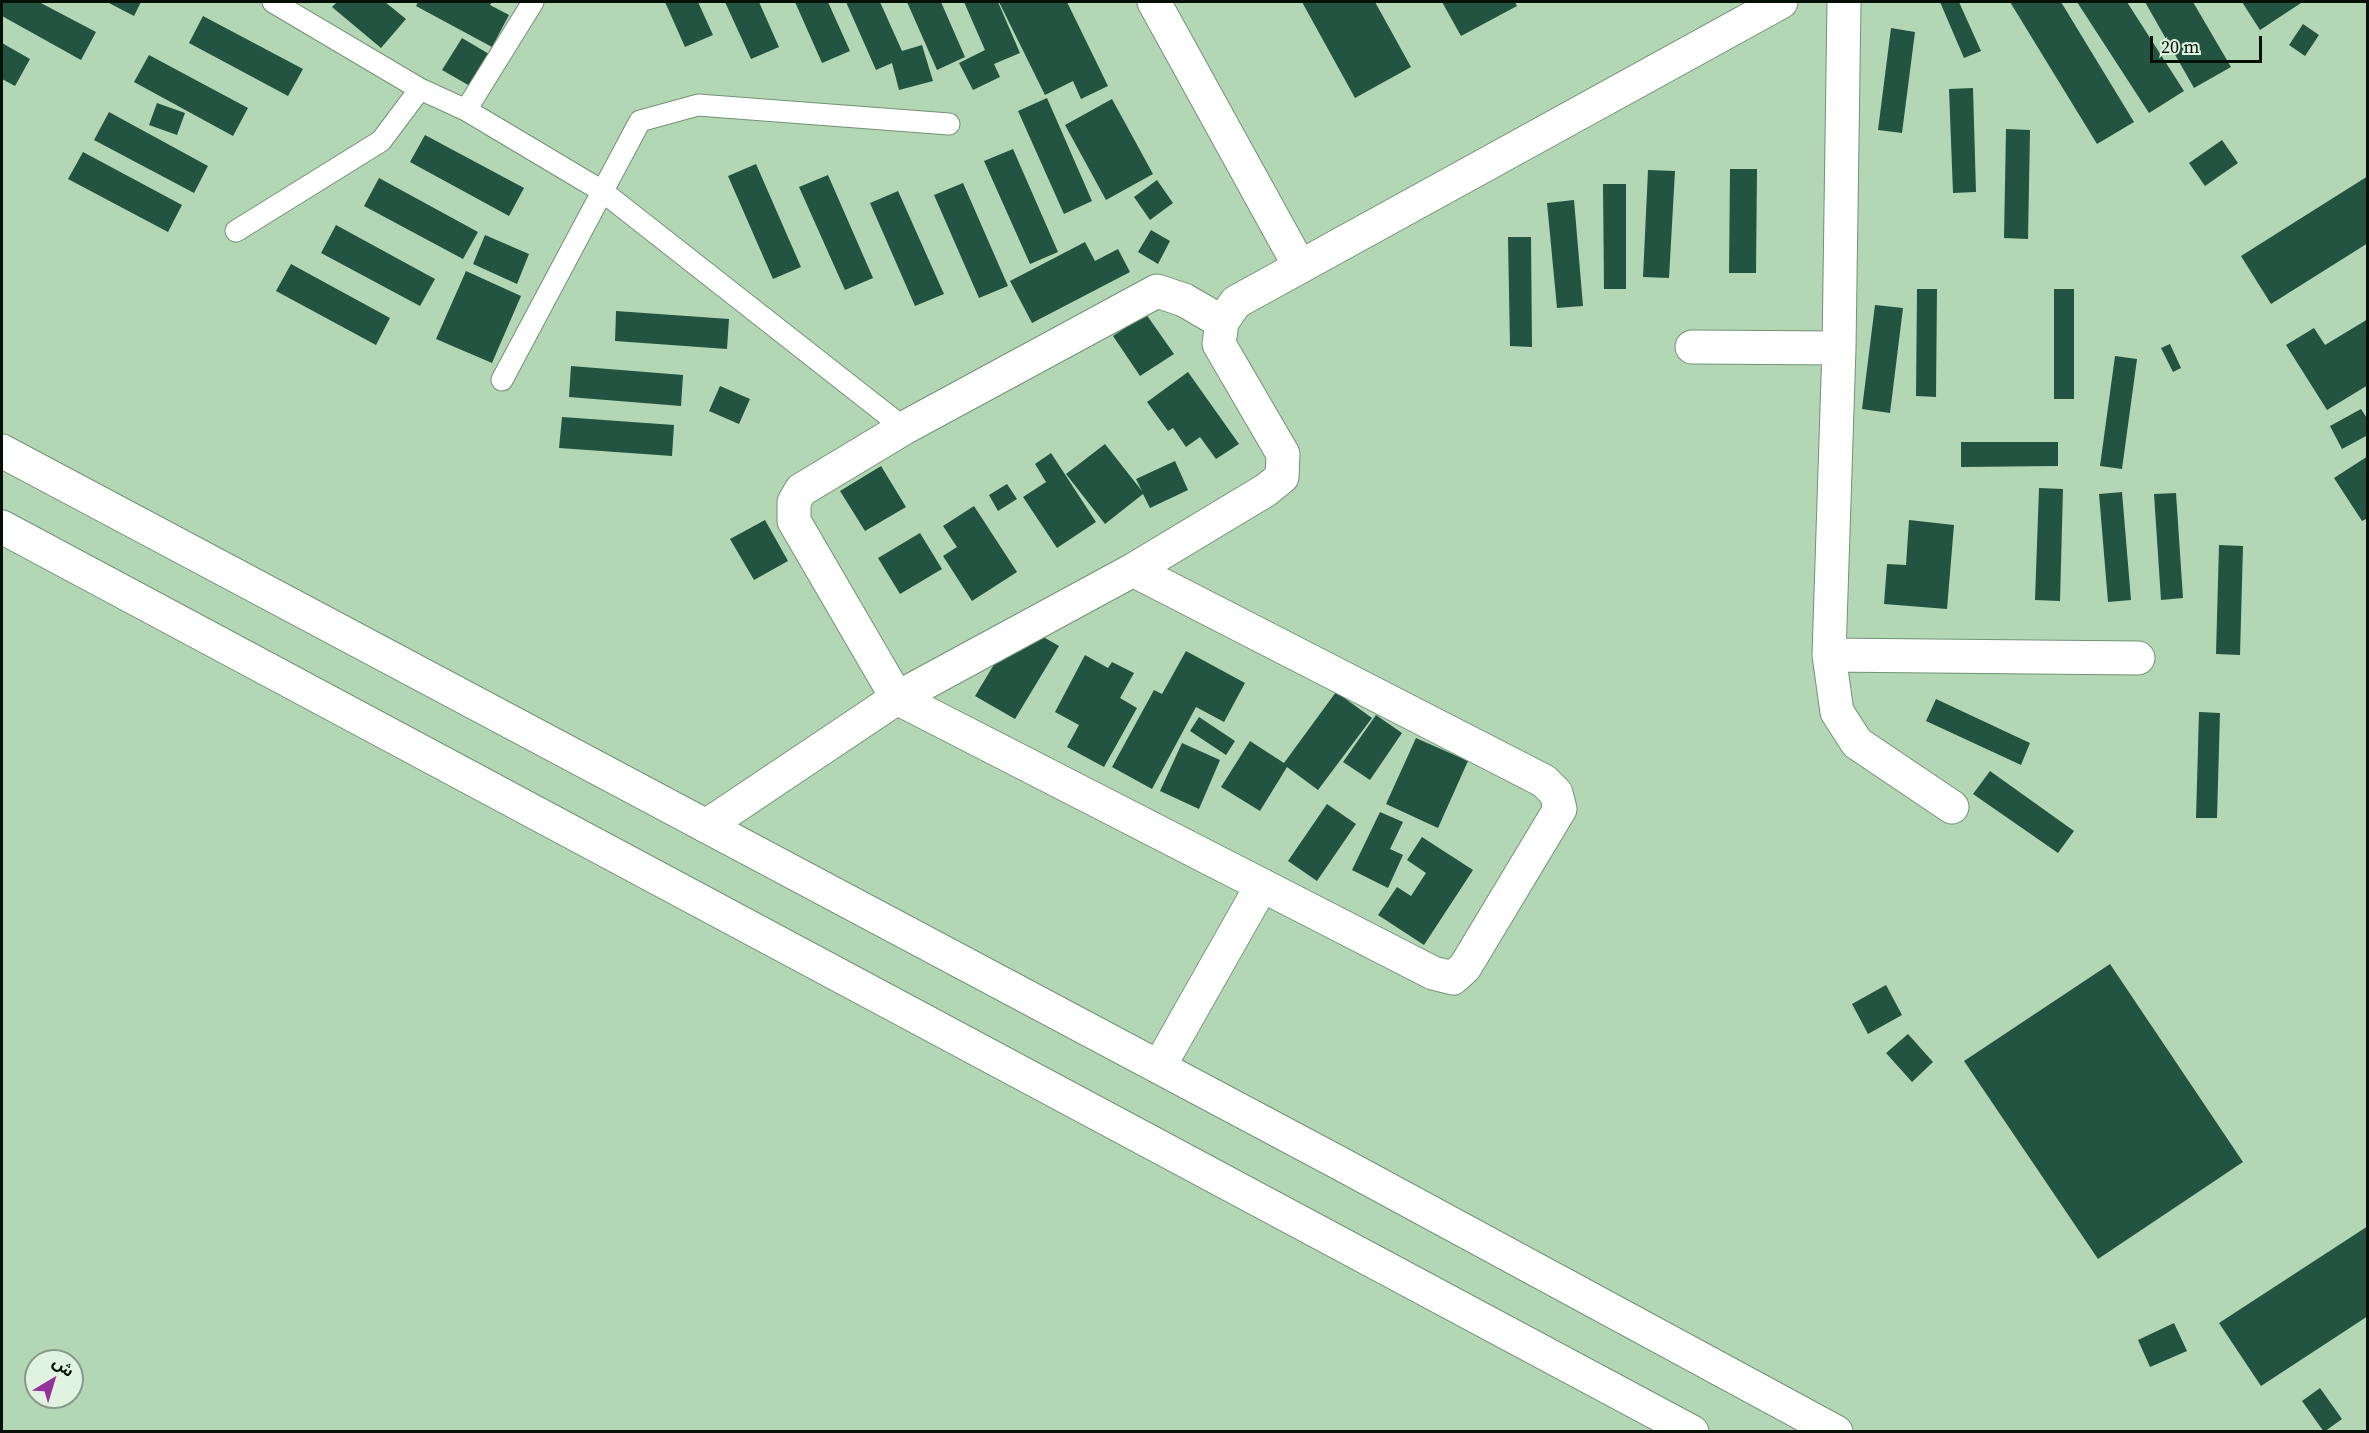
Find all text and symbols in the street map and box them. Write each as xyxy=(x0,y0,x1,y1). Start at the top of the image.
scale bar xyxy=(2153,24,2266,62)
text: 20 m xyxy=(2161,34,2199,59)
north arrow xyxy=(24,1349,84,1409)
text: ش xyxy=(48,1351,79,1382)

